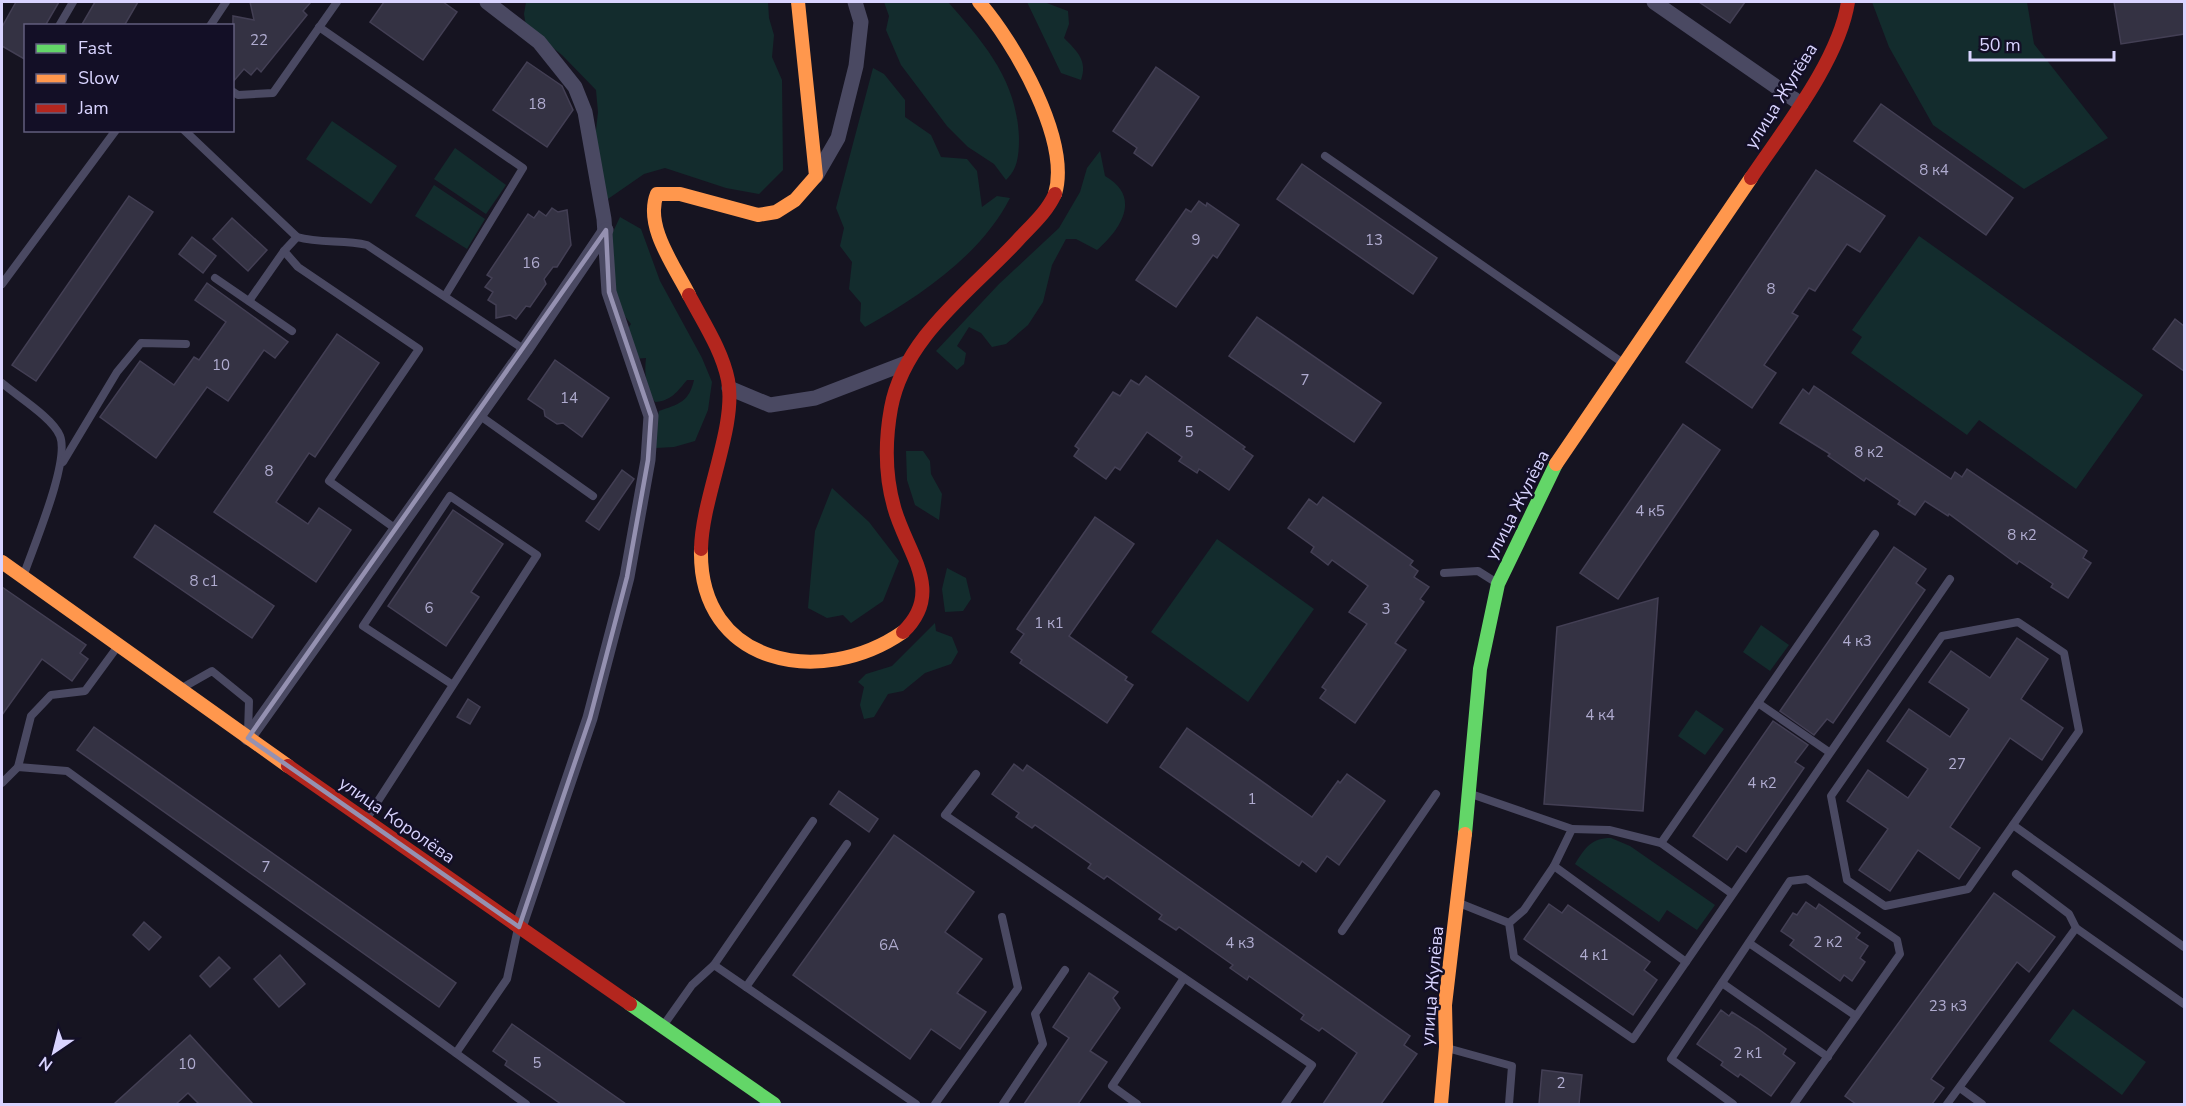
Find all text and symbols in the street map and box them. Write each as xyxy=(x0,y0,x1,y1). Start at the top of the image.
legend xyxy=(24,24,234,132)
scale bar xyxy=(1970,24,2114,62)
house number: 22 xyxy=(250,30,268,50)
text: 50 m xyxy=(1979,33,2021,57)
text: Fast xyxy=(78,36,113,60)
street label: улица Жулёва xyxy=(1739,39,1823,153)
text: Slow xyxy=(78,66,119,90)
house number: 18 xyxy=(528,94,546,114)
text: Jam xyxy=(77,96,109,120)
house number: 8 к4 xyxy=(1919,160,1949,180)
house number: 9 xyxy=(1191,230,1201,250)
house number: 13 xyxy=(1365,230,1383,250)
house number: 16 xyxy=(522,253,540,273)
house number: 8 xyxy=(1766,279,1776,299)
house number: 10 xyxy=(212,355,230,375)
house number: 7 xyxy=(1300,370,1310,390)
house number: 14 xyxy=(560,388,578,408)
house number: 5 xyxy=(1184,422,1194,442)
house number: 8 к2 xyxy=(1854,442,1884,462)
street label: улица Жулёва xyxy=(1479,446,1555,564)
house number: 8 xyxy=(264,461,274,481)
house number: 4 к5 xyxy=(1635,501,1665,521)
house number: 8 к2 xyxy=(2007,525,2037,545)
house number: 8 с1 xyxy=(190,571,218,591)
house number: 6 xyxy=(424,598,434,618)
house number: 3 xyxy=(1381,599,1391,619)
house number: 1 к1 xyxy=(1034,613,1064,633)
house number: 4 к3 xyxy=(1842,631,1872,651)
house number: 4 к4 xyxy=(1585,705,1615,725)
house number: 27 xyxy=(1948,754,1966,774)
street label: улица Королёва xyxy=(334,771,460,869)
house number: 4 к2 xyxy=(1747,773,1777,793)
house number: 1 xyxy=(1247,789,1257,809)
house number: 7 xyxy=(261,857,271,877)
street label: улица Жулёва xyxy=(1415,925,1449,1047)
house number: 2 к2 xyxy=(1813,932,1843,952)
house number: 4 к3 xyxy=(1225,933,1255,953)
house number: 6А xyxy=(879,935,899,955)
house number: 4 к1 xyxy=(1579,945,1609,965)
house number: 23 к3 xyxy=(1929,996,1967,1016)
north arrow xyxy=(24,1022,84,1082)
house number: 2 к1 xyxy=(1733,1043,1763,1063)
text: N xyxy=(35,1051,57,1076)
house number: 5 xyxy=(532,1053,542,1073)
house number: 10 xyxy=(178,1054,196,1074)
house number: 2 xyxy=(1556,1073,1566,1093)

